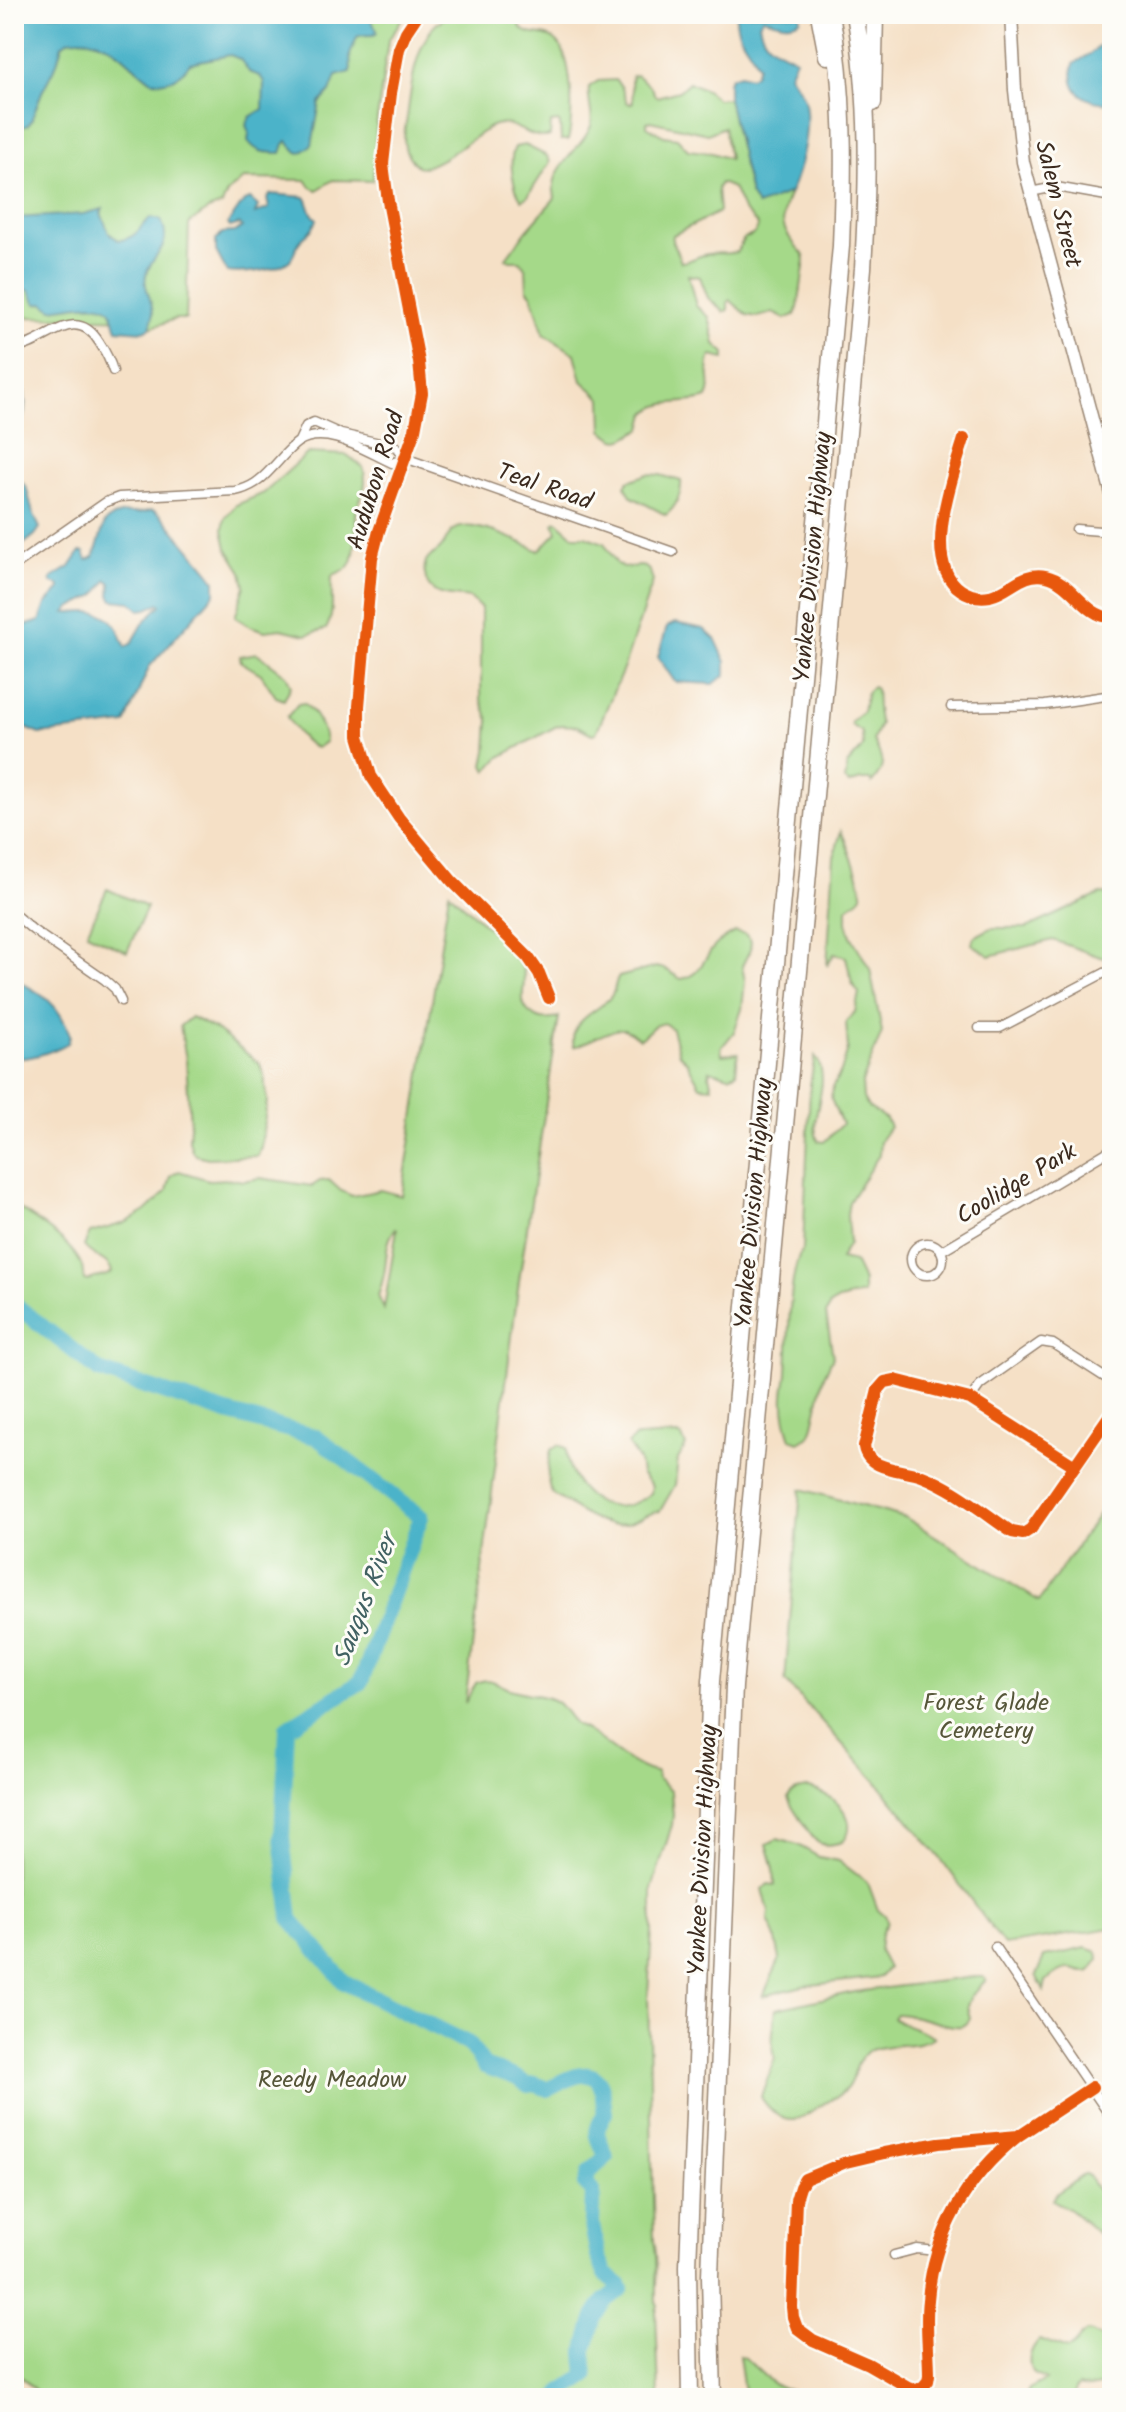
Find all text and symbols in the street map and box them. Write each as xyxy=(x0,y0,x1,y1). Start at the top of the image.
street label: Salem Street xyxy=(1023,136,1092,273)
street label: Audubon Road xyxy=(337,405,416,555)
street label: Yankee Division Highway xyxy=(783,430,844,684)
street label: Teal Road xyxy=(492,453,598,522)
street label: Yankee Division Highway xyxy=(724,1076,785,1330)
street label: Coolidge Park xyxy=(949,1132,1085,1236)
water label: Saugus River xyxy=(322,1524,412,1672)
park label: Forest Glade Cemetery xyxy=(923,1684,1049,1751)
street label: Yankee Division Highway xyxy=(677,1723,730,1977)
park label: Reedy Meadow xyxy=(258,2061,407,2100)

